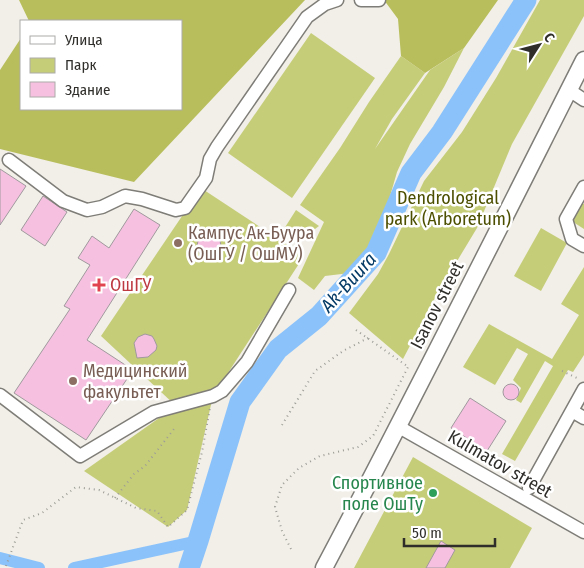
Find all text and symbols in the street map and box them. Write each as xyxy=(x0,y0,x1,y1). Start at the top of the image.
legend xyxy=(20,20,182,110)
north arrow xyxy=(514,20,564,70)
text: С xyxy=(540,30,559,46)
text: Улица xyxy=(64,31,103,49)
text: Парк xyxy=(65,56,96,74)
text: Здание xyxy=(65,81,111,99)
park label: Dendrological park (Arboretum) xyxy=(385,187,511,230)
place label: Кампус Ак-Буура (ОшГУ / ОшМУ) xyxy=(188,222,314,265)
marker: Кампус Ак-Буура (ОшГУ / ОшМУ) xyxy=(172,237,184,249)
water label: Ak-Buura xyxy=(315,248,381,318)
street label: Isanov street xyxy=(406,257,468,352)
place label: ОшГУ xyxy=(110,274,151,296)
marker: ОшГУ xyxy=(92,278,106,292)
place label: Медицинский факультет xyxy=(83,360,188,403)
marker: Медицинский факультет xyxy=(67,375,79,387)
street label: Kulmatov street xyxy=(444,425,556,503)
place label: Спортивное поле ОшТу xyxy=(332,472,423,515)
marker: Спортивное поле ОшТу xyxy=(427,487,439,499)
scale bar xyxy=(404,516,495,548)
text: 50 m xyxy=(412,524,442,542)

